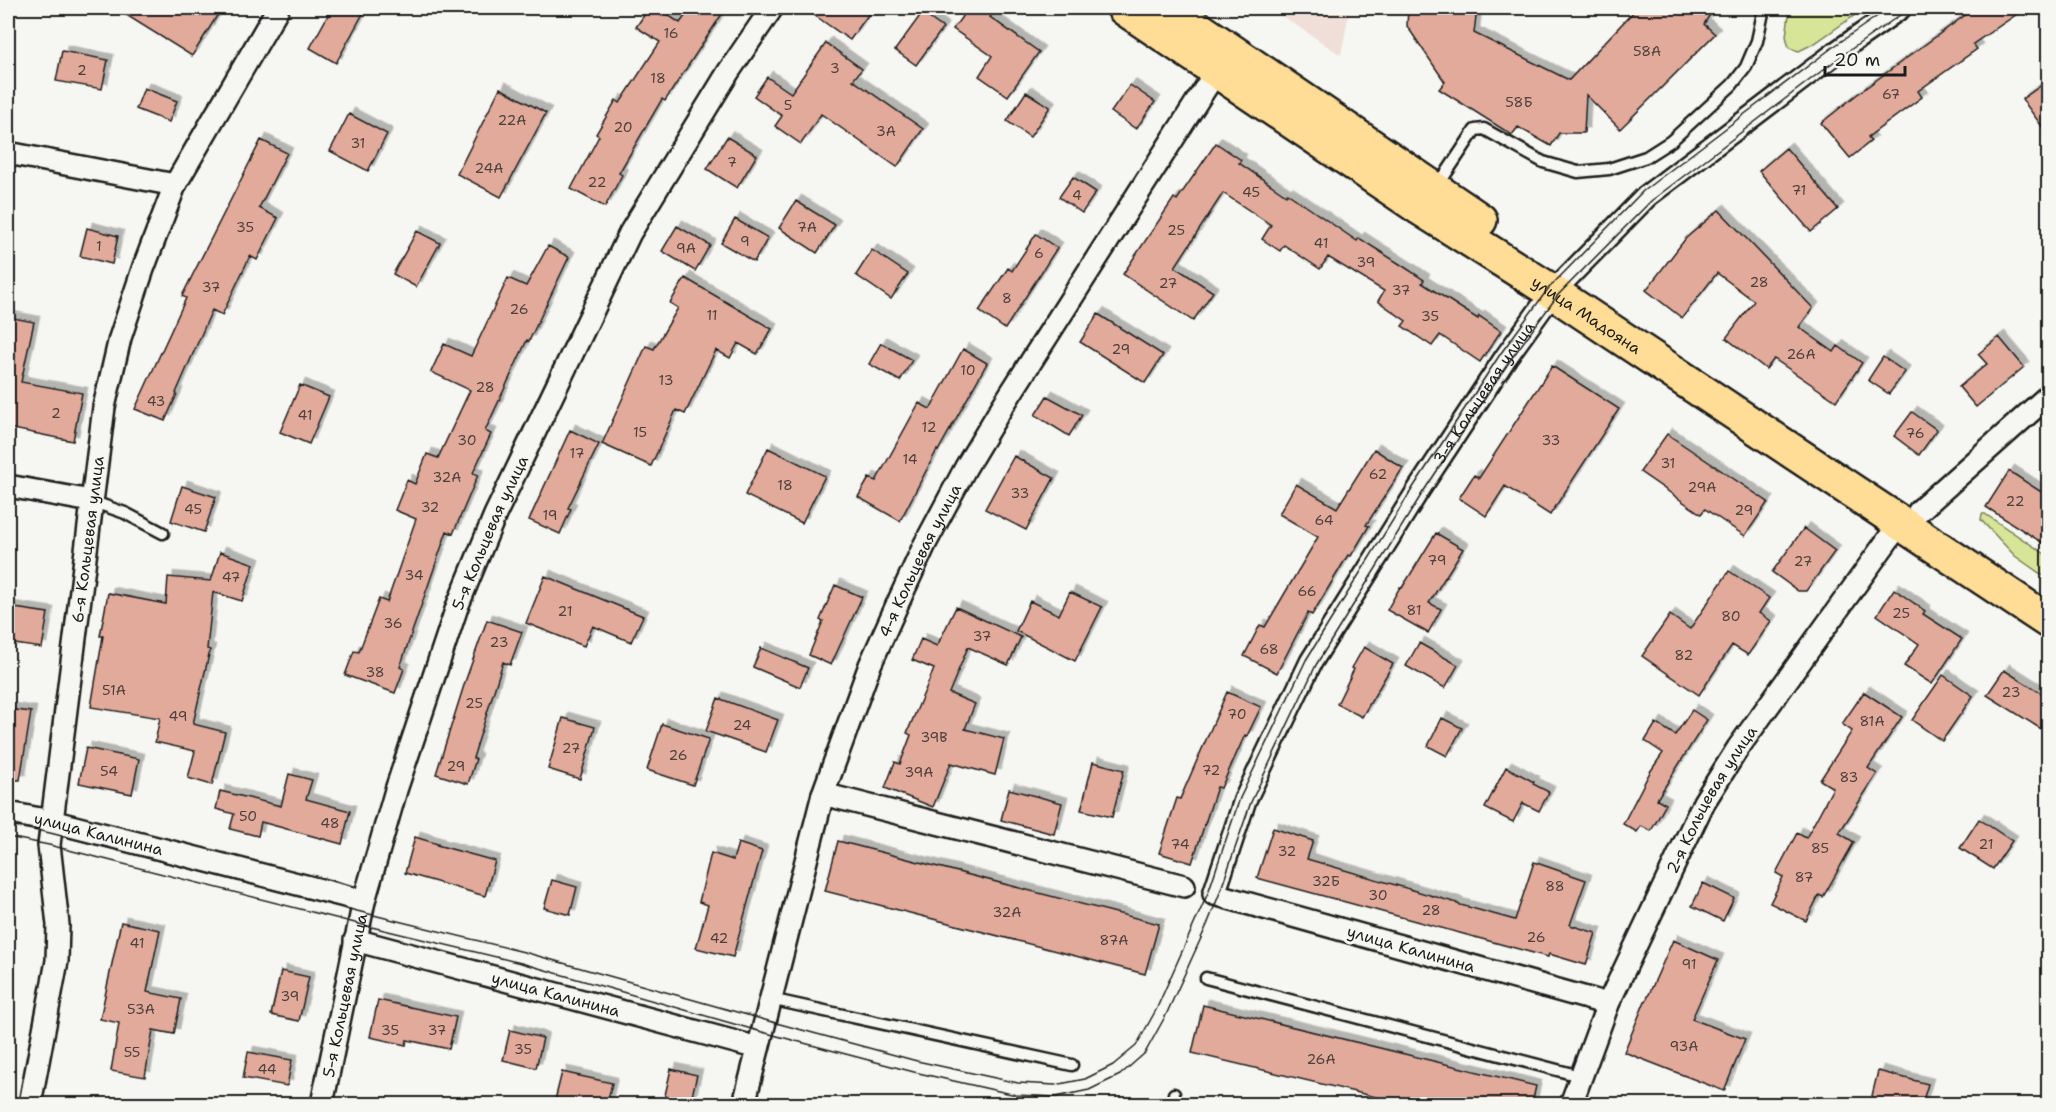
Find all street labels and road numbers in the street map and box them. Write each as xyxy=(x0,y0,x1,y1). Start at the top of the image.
street label: улица Мадояна xyxy=(1528,271,1645,359)
street label: 3-я Кольцевая улица xyxy=(1428,317,1539,468)
street label: 5-я Кольцевая улица xyxy=(447,452,533,613)
street label: 6-я Кольцевая улица xyxy=(66,455,108,624)
street label: 4-я Кольцевая улица xyxy=(873,480,966,640)
street label: 2-я Кольцевая улица xyxy=(1661,721,1761,877)
street label: улица Калинина xyxy=(33,808,165,860)
street label: 5-я Кольцевая улица xyxy=(317,912,372,1079)
street label: улица Калинина xyxy=(1345,921,1477,977)
street label: улица Калинина xyxy=(489,967,623,1021)

